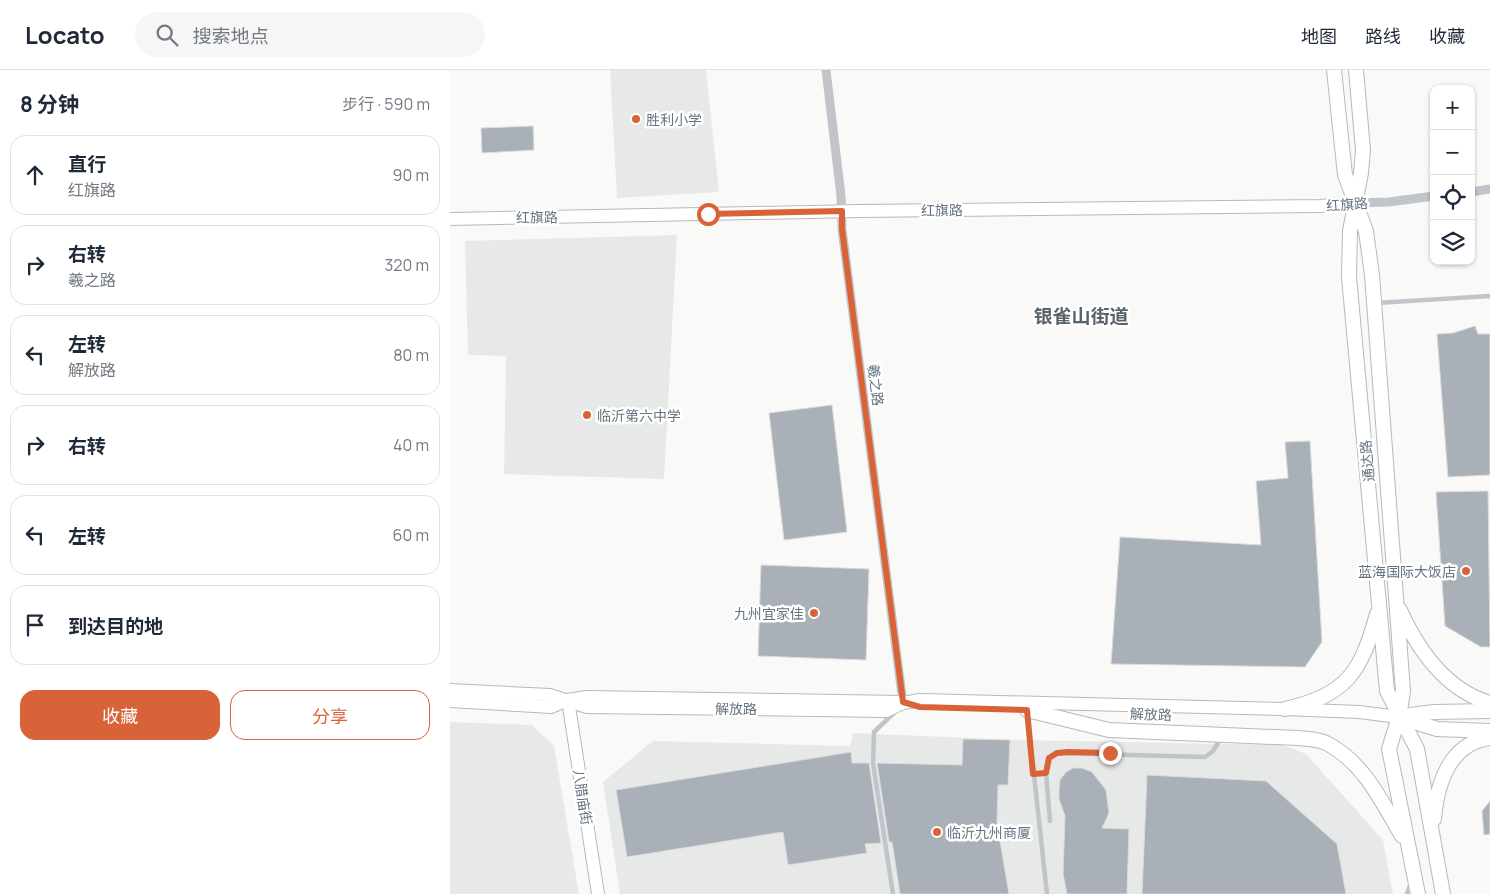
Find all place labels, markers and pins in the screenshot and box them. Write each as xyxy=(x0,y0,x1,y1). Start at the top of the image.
place label: 胜利小学 xyxy=(646,110,702,129)
marker: 胜利小学 xyxy=(630,113,642,125)
place label: 临沂第六中学 xyxy=(597,406,681,425)
marker: 临沂第六中学 xyxy=(581,409,593,421)
place label: 蓝海国际大饭店 xyxy=(1358,562,1456,581)
marker: 蓝海国际大饭店 xyxy=(1460,565,1472,577)
place label: 九州宜家佳 xyxy=(734,604,804,623)
marker: 九州宜家佳 xyxy=(808,607,820,619)
place label: 临沂九州商厦 xyxy=(947,823,1031,842)
marker: 临沂九州商厦 xyxy=(931,826,943,838)

